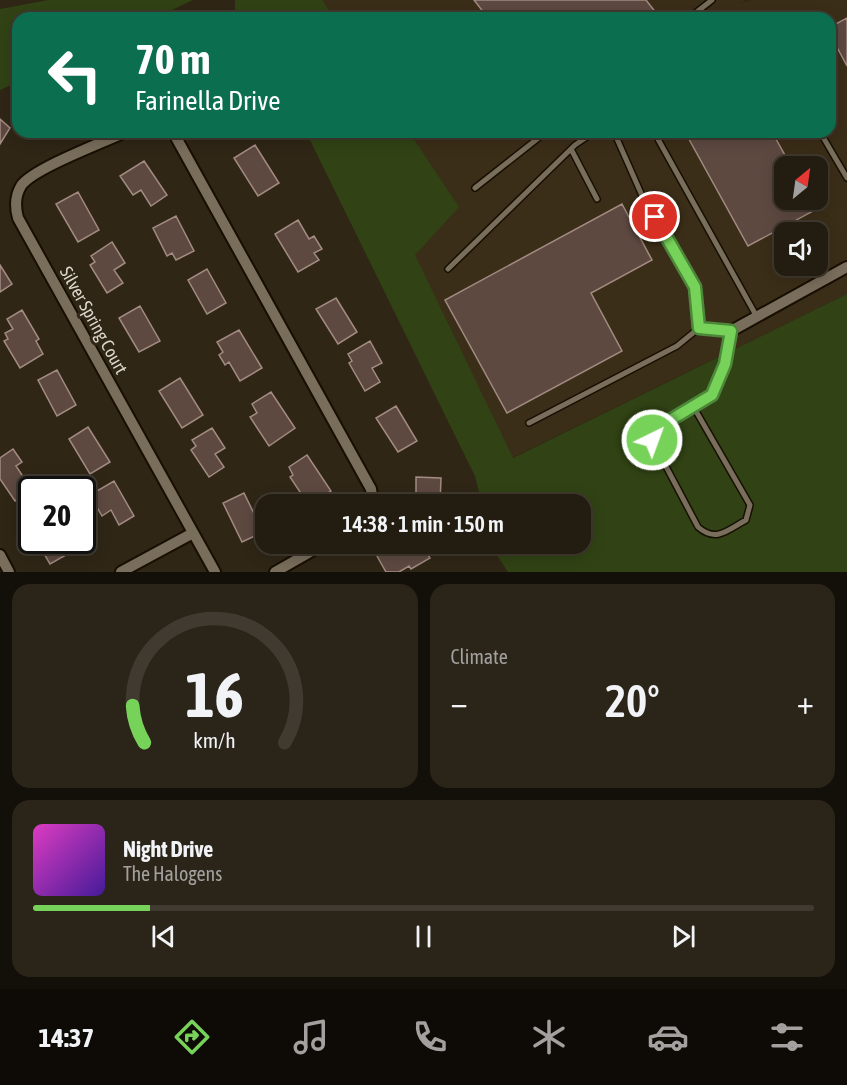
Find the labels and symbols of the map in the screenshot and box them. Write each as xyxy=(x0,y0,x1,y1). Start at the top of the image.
north arrow xyxy=(774,156,828,210)
pin xyxy=(629,191,680,242)
street label: Silver Spring Court xyxy=(56,263,132,377)
position arrow xyxy=(620,408,684,472)
speed limit sign: 20 xyxy=(18,476,96,554)

